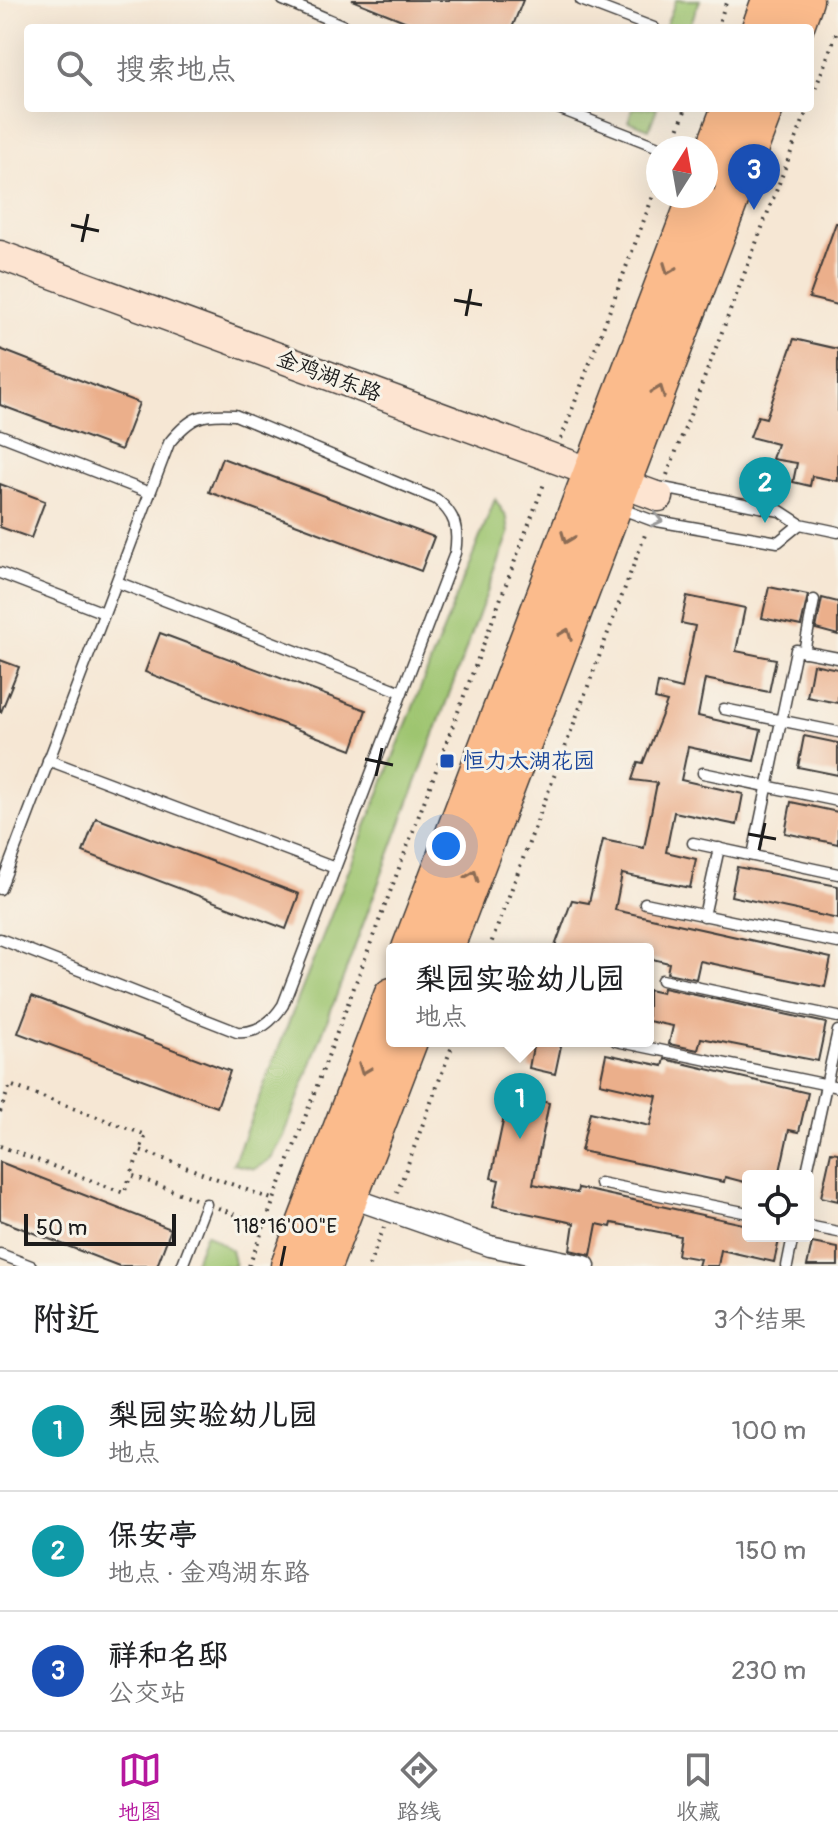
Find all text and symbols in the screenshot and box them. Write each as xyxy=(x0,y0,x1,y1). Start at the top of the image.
search box xyxy=(24,24,814,112)
icon: search xyxy=(52,46,96,90)
text: 搜索地点 xyxy=(116,51,236,88)
north arrow xyxy=(646,136,718,208)
pin: 3 xyxy=(728,144,780,210)
one-way arrow xyxy=(662,261,679,275)
street label: 金鸡湖东路 xyxy=(273,344,385,408)
one-way arrow xyxy=(649,385,666,399)
pin: 2 xyxy=(739,457,791,523)
one-way arrow xyxy=(649,511,663,528)
one-way arrow xyxy=(560,530,577,544)
one-way arrow xyxy=(556,628,573,642)
place label: 恒力太湖花园 xyxy=(463,747,595,775)
marker: 恒力太湖花园 xyxy=(438,752,456,770)
your location xyxy=(426,826,466,866)
one-way arrow xyxy=(463,870,480,884)
popup xyxy=(386,943,654,1047)
text: 梨园实验幼儿园 xyxy=(415,961,625,998)
text: 地点 xyxy=(415,1001,467,1033)
one-way arrow xyxy=(357,1061,374,1075)
pin: 1 xyxy=(494,1073,546,1139)
map controls xyxy=(742,1170,814,1242)
button: locate xyxy=(742,1170,814,1242)
scale bar xyxy=(24,1210,176,1246)
text: 50 m xyxy=(36,1214,87,1242)
text: 118°16'00"E xyxy=(233,1214,337,1239)
text: 附近 xyxy=(32,1298,100,1341)
text: 3个结果 xyxy=(713,1304,806,1336)
text: 梨园实验幼儿园 xyxy=(108,1397,318,1434)
text: 1 xyxy=(53,1415,63,1447)
text: 100 m xyxy=(732,1415,806,1447)
text: 地点 xyxy=(108,1437,160,1469)
text: 保安亭 xyxy=(108,1517,198,1554)
text: 2 xyxy=(51,1535,65,1567)
text: 150 m xyxy=(735,1535,806,1567)
text: 地点 · 金鸡湖东路 xyxy=(108,1557,310,1589)
text: 祥和名邸 xyxy=(108,1637,228,1674)
text: 3 xyxy=(51,1655,65,1687)
text: 230 m xyxy=(731,1655,806,1687)
text: 公交站 xyxy=(108,1677,186,1709)
tab: 地图 xyxy=(118,1748,162,1826)
tab: 路线 xyxy=(397,1748,441,1826)
tab: 收藏 xyxy=(676,1748,720,1826)

